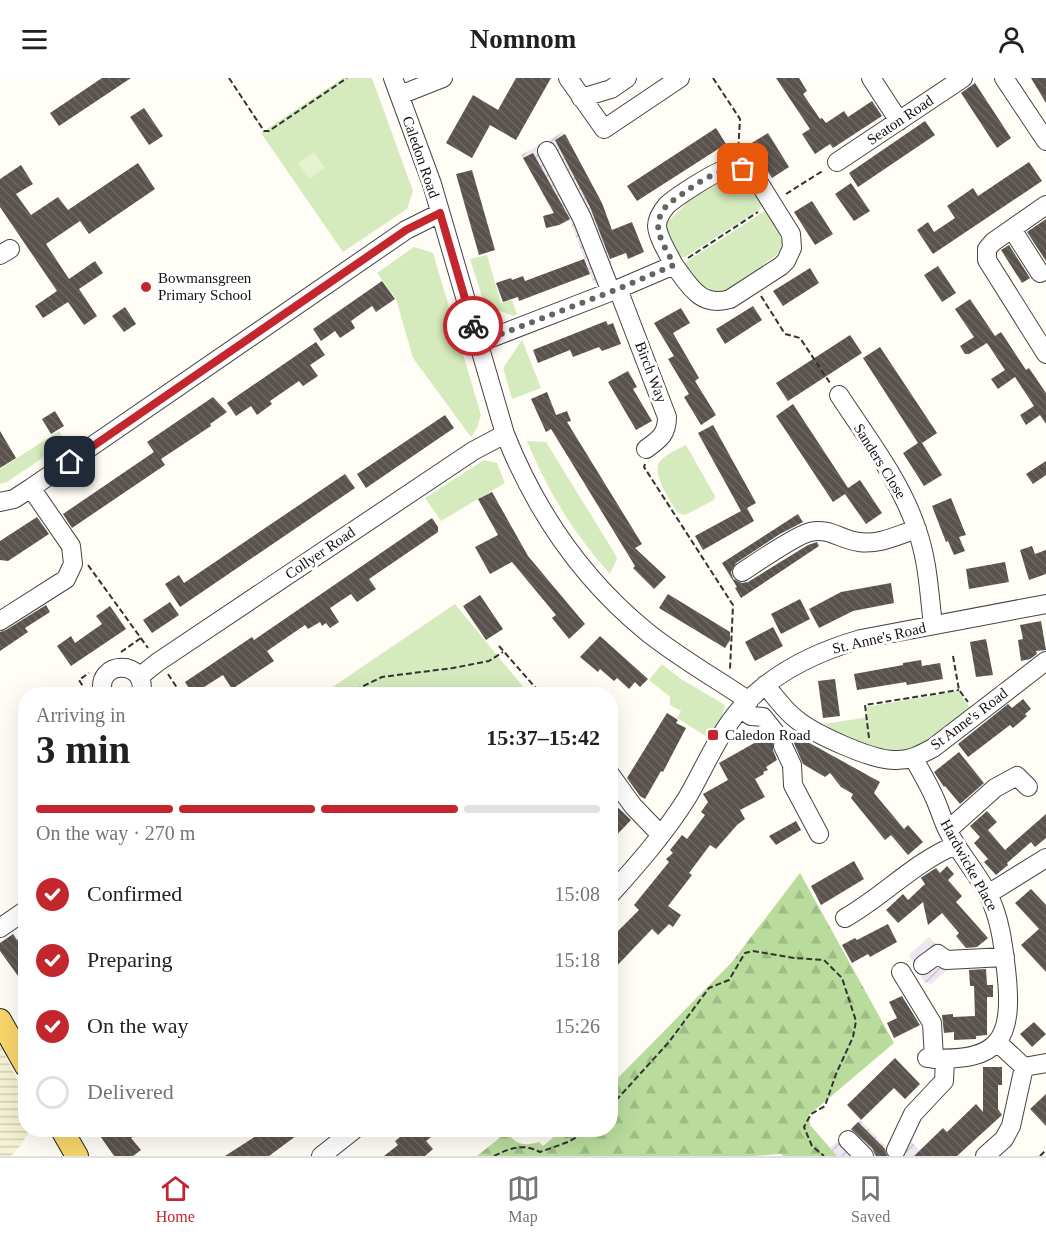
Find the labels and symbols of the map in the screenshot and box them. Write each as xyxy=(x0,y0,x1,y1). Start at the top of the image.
street label: Seaton Road xyxy=(864,92,936,148)
street label: Caledon Road xyxy=(400,114,443,200)
pin xyxy=(717,143,768,194)
place label: Bowmansgreen Primary School xyxy=(158,270,252,303)
marker: Bowmansgreen Primary School xyxy=(139,280,153,294)
courier xyxy=(443,296,503,356)
street label: Birch Way xyxy=(632,339,670,405)
street label: Sanders Close xyxy=(851,421,910,502)
pin xyxy=(44,436,95,487)
street label: Collyer Road xyxy=(282,524,358,582)
street label: St. Anne's Road xyxy=(831,619,928,657)
street label: St Anne's Road xyxy=(927,685,1011,753)
place label: Caledon Road xyxy=(725,727,811,743)
marker: Caledon Road xyxy=(706,728,720,742)
street label: Hardwicke Place xyxy=(937,816,1001,914)

